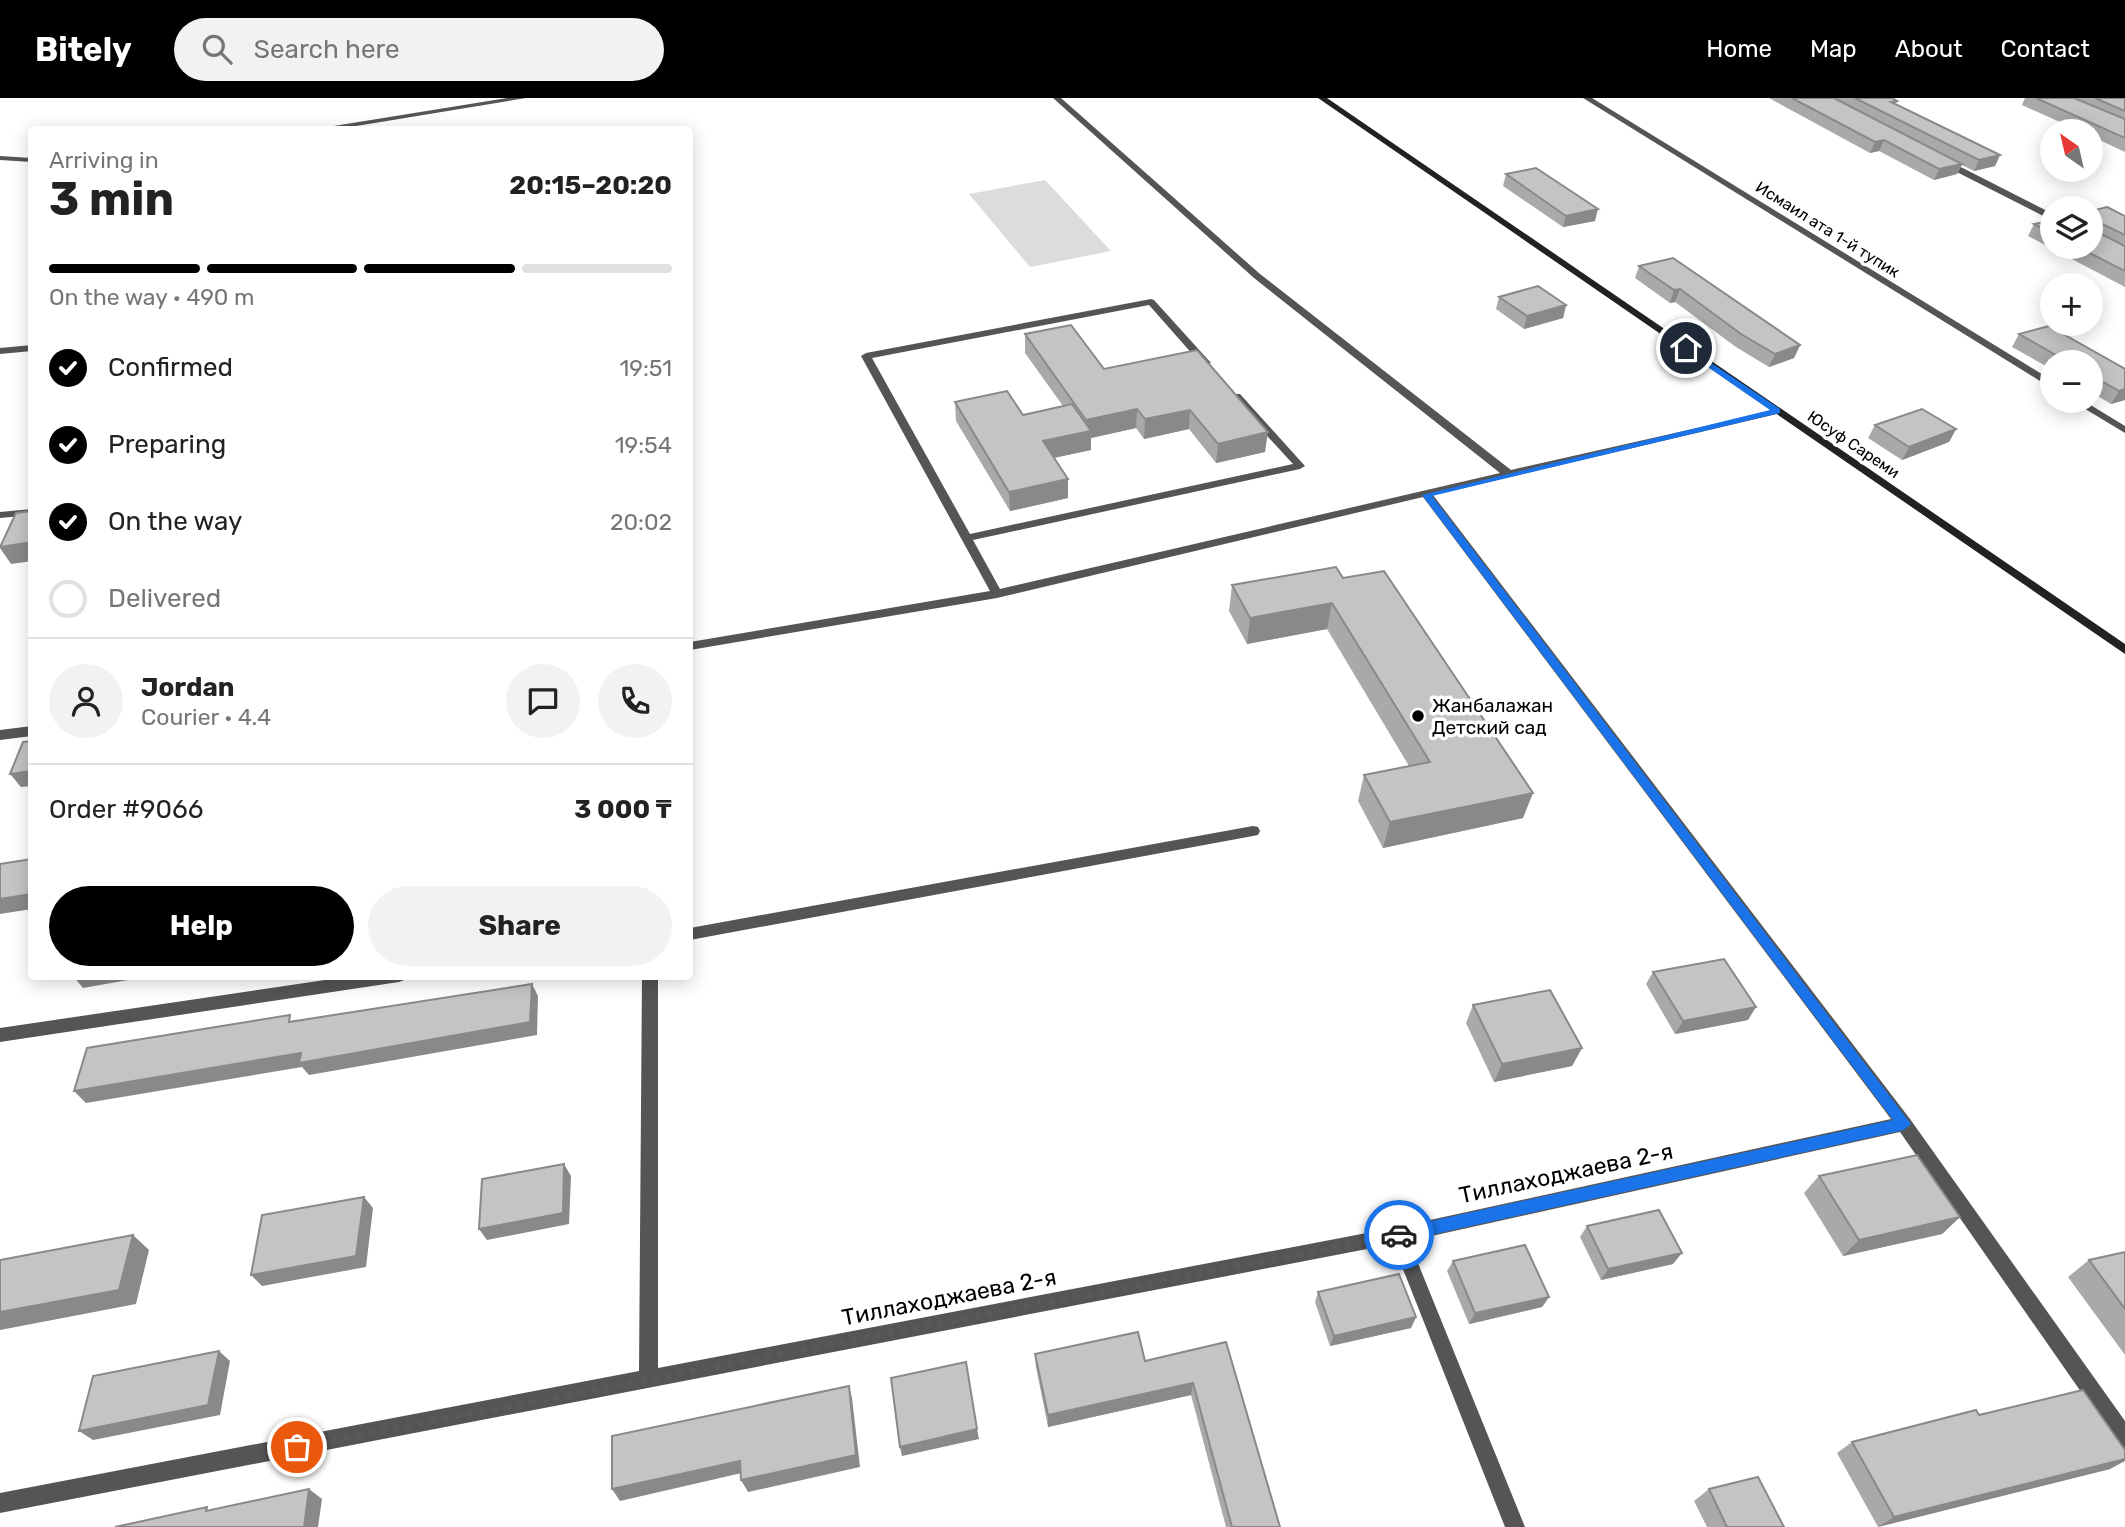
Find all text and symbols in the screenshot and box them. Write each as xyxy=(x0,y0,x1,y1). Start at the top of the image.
search box xyxy=(174,18,664,81)
text: Bitely xyxy=(35,30,132,69)
icon: search xyxy=(198,30,236,68)
text: Search here xyxy=(254,34,400,65)
text: Home xyxy=(1706,35,1772,63)
text: Map xyxy=(1810,35,1857,63)
text: About xyxy=(1895,35,1963,63)
text: Contact xyxy=(2001,35,2090,63)
north arrow xyxy=(2040,119,2104,182)
map controls xyxy=(2040,119,2103,413)
text: Arriving in xyxy=(49,146,159,174)
text: 20:15–20:20 xyxy=(509,170,672,201)
text: 3 min xyxy=(49,172,174,227)
street label: Исмаил ата 1-й тупик xyxy=(1752,177,1904,282)
button: layers xyxy=(2040,196,2103,259)
button: + xyxy=(2040,273,2103,336)
text: On the way · 490 m xyxy=(49,283,255,311)
pin xyxy=(1656,318,1716,378)
icon: home xyxy=(1667,329,1705,367)
icon: check xyxy=(49,349,87,387)
button: − xyxy=(2040,350,2103,413)
text: Confirmed xyxy=(108,352,233,383)
text: 19:51 xyxy=(619,354,672,382)
street label: Юсуф Сареми xyxy=(1804,407,1903,482)
icon: check xyxy=(49,426,87,464)
text: Preparing xyxy=(108,429,226,460)
text: 19:54 xyxy=(615,431,672,459)
icon: check xyxy=(49,503,87,541)
text: On the way xyxy=(108,506,242,537)
text: 20:02 xyxy=(610,508,672,536)
text: Delivered xyxy=(108,583,221,614)
button: person xyxy=(49,664,123,738)
button: chat xyxy=(506,664,580,738)
button: phone xyxy=(598,664,672,738)
text: Jordan xyxy=(141,672,234,703)
place label: Жанбалажан Детский сад xyxy=(1432,694,1553,739)
text: Courier · 4.4 xyxy=(141,703,271,731)
marker: Жанбалажан Детский сад xyxy=(1410,708,1426,724)
text: Order #9066 xyxy=(49,794,203,825)
text: 3 000 ₸ xyxy=(574,794,672,825)
button: Help xyxy=(49,886,354,966)
button: Share xyxy=(368,886,672,966)
street label: Тиллаходжаева 2-я xyxy=(1457,1137,1675,1209)
courier xyxy=(1364,1200,1434,1270)
icon: car xyxy=(1380,1216,1418,1254)
street label: Тиллаходжаева 2-я xyxy=(839,1262,1059,1332)
pin xyxy=(267,1417,327,1477)
icon: bag xyxy=(278,1428,316,1466)

